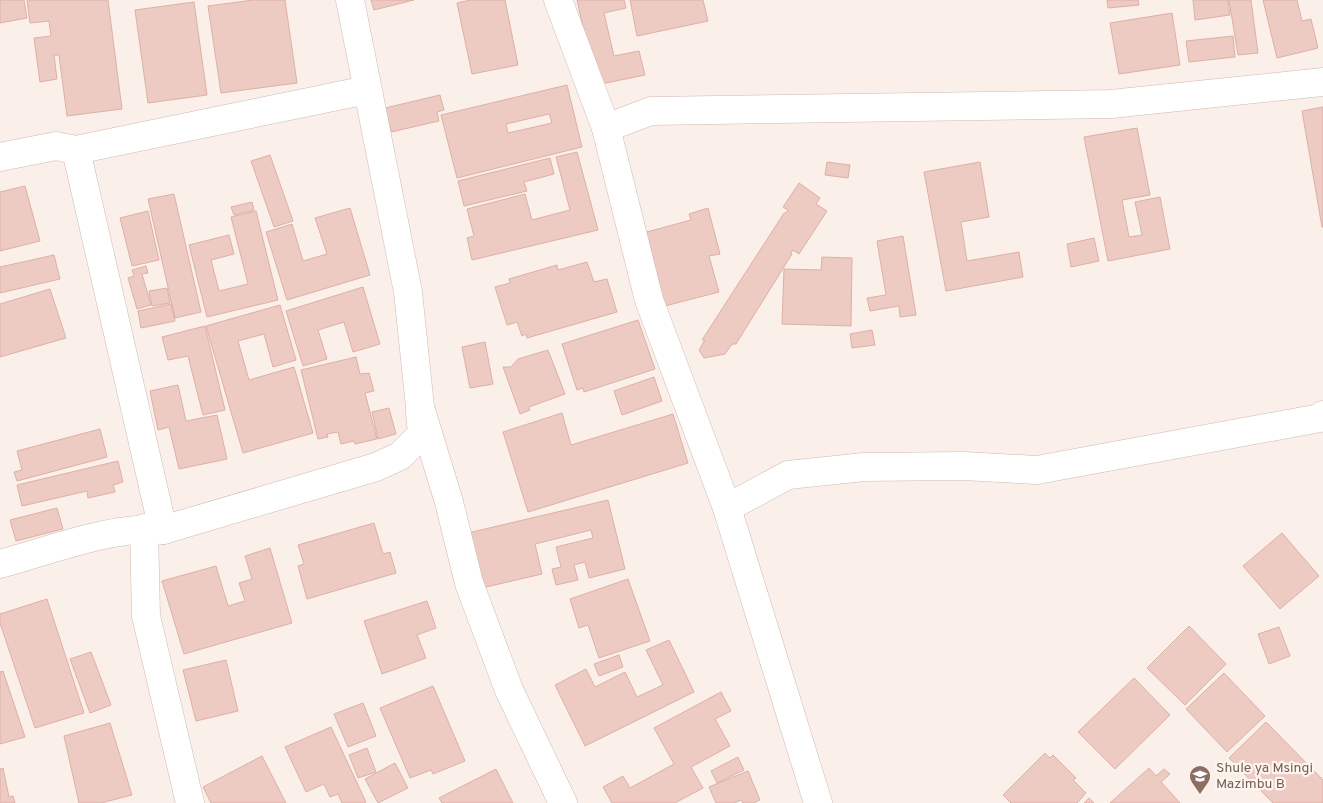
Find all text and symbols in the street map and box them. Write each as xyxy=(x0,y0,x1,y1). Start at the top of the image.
place label: Shule ya Msingi Mazimbu B xyxy=(1216,760,1313,793)
school or university icon: Shule ya Msingi Mazimbu B xyxy=(1188,764,1212,795)

